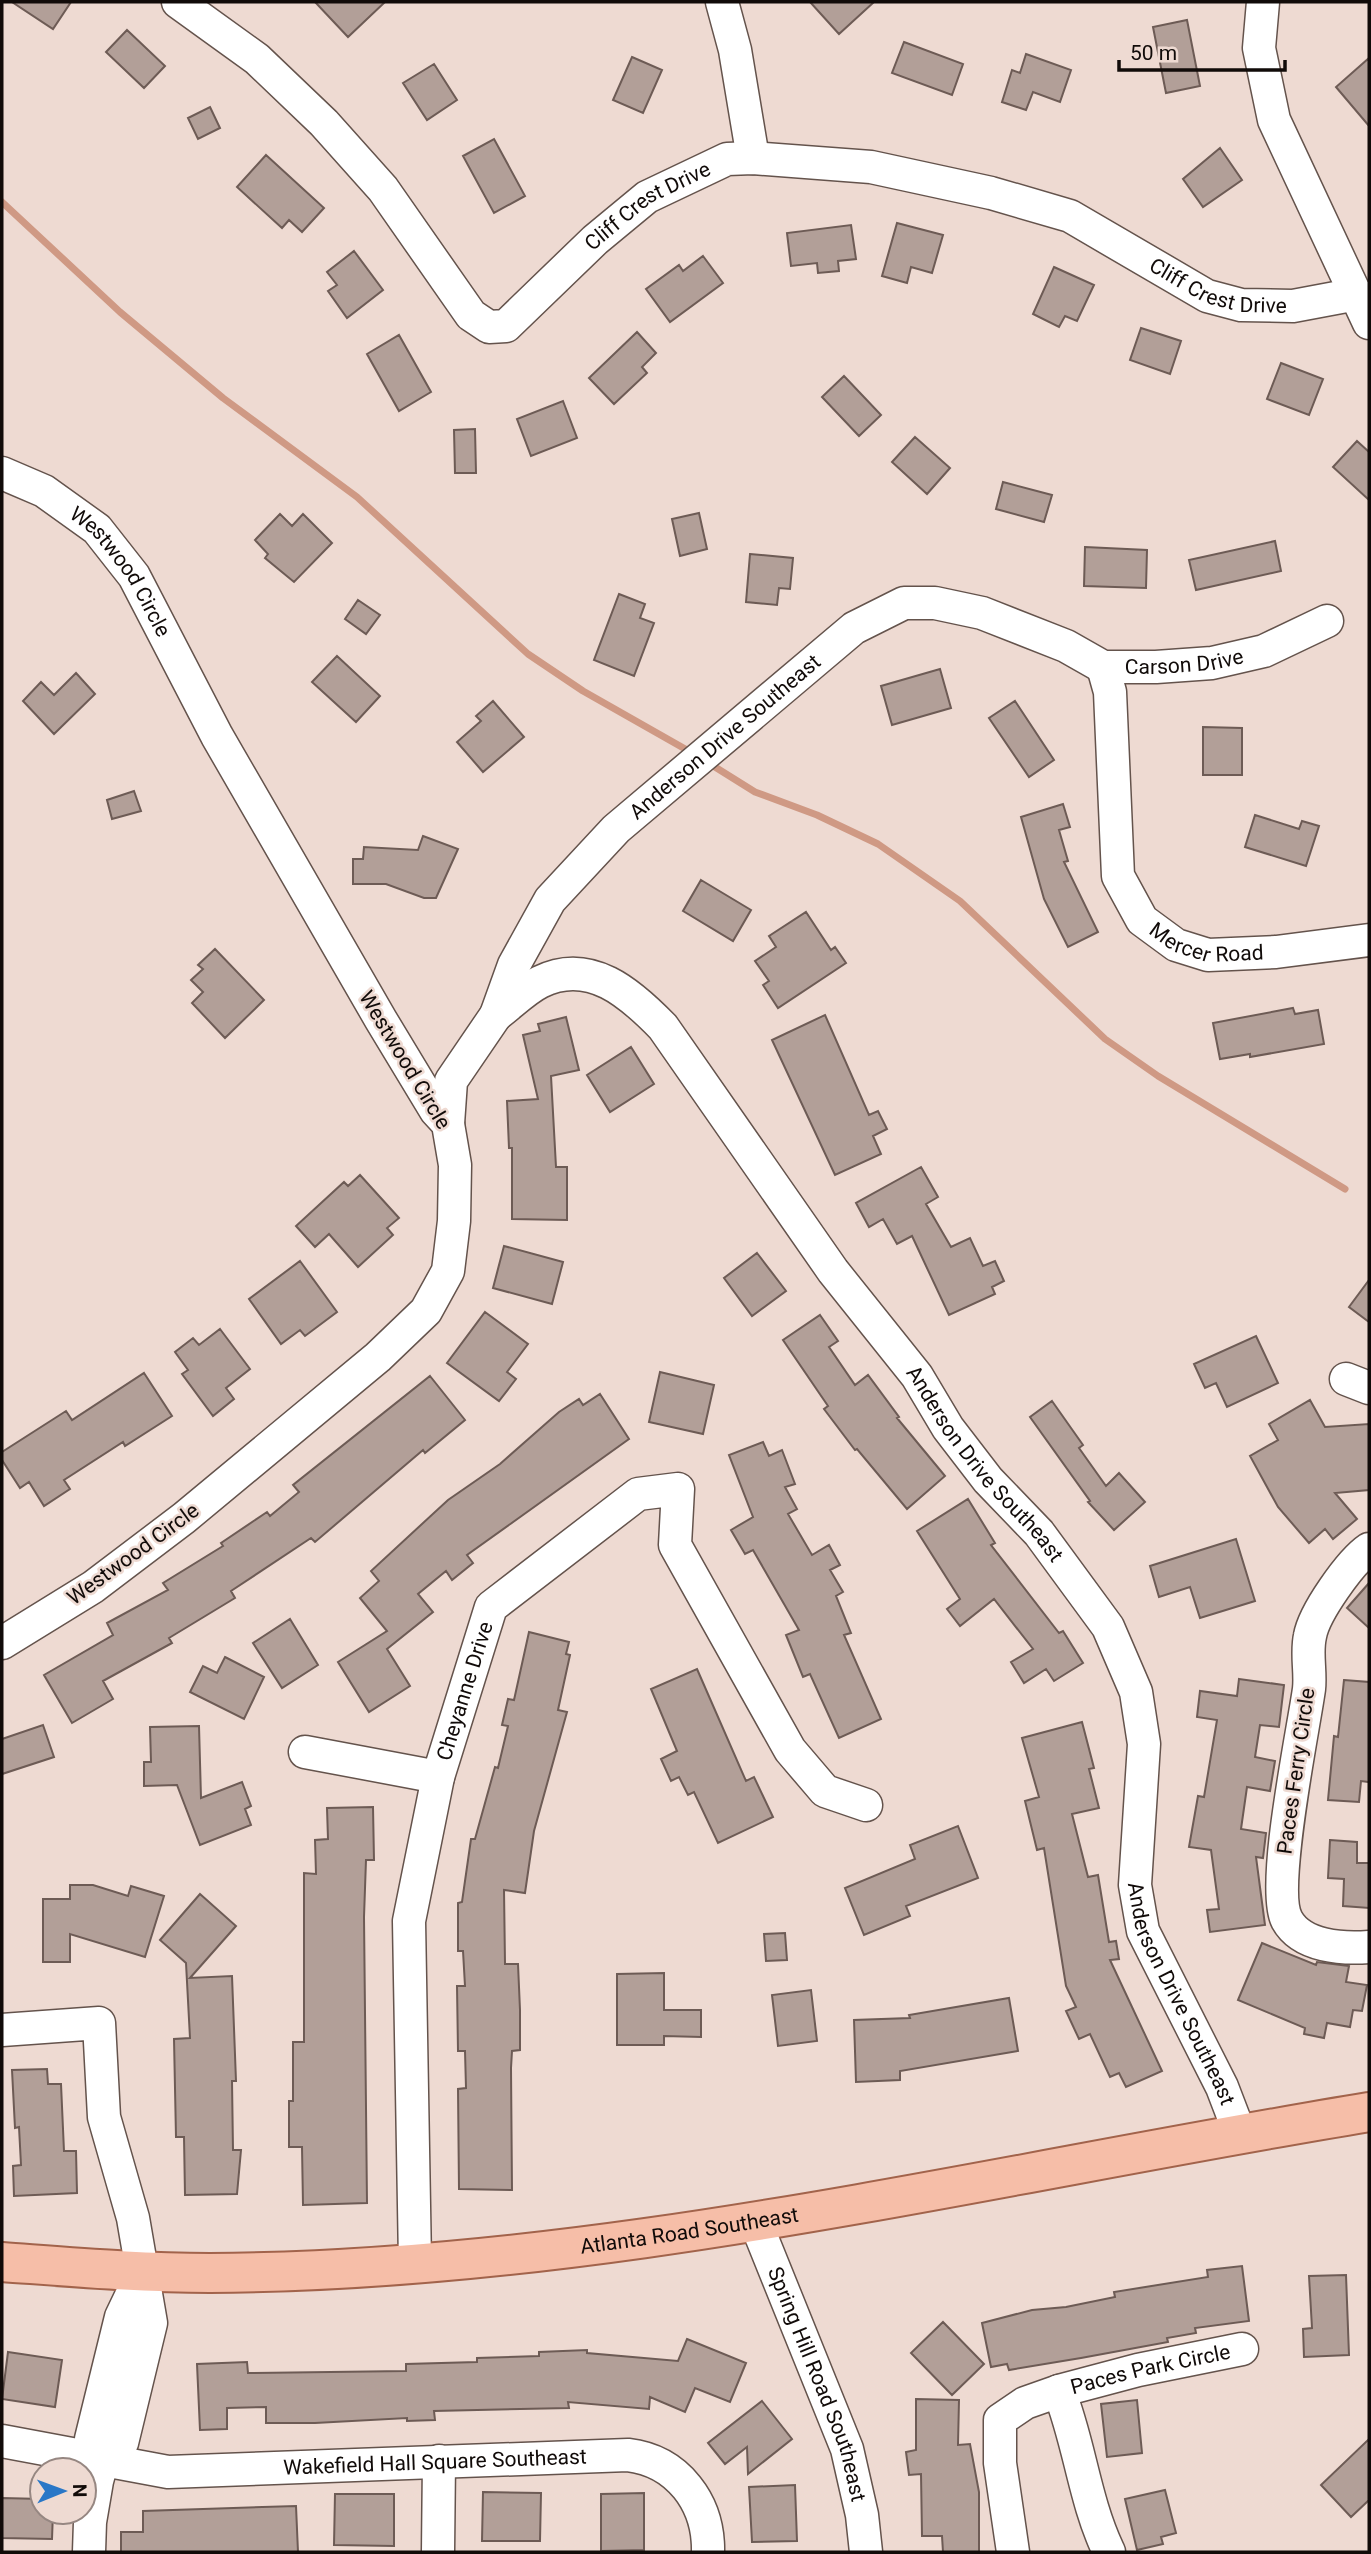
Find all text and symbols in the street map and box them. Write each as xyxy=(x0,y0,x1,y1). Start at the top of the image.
scale bar xyxy=(1119,28,1285,72)
text: 50 m xyxy=(1130,41,1177,65)
street label: Cliff Crest Drive xyxy=(580,157,714,255)
street label: Cliff Crest Drive xyxy=(1145,253,1287,318)
street label: Westwood Circle xyxy=(65,502,175,641)
street label: Carson Drive xyxy=(1125,644,1246,679)
street label: Anderson Drive Southeast xyxy=(625,650,825,824)
street label: Mercer Road xyxy=(1145,918,1264,967)
street label: Westwood Circle xyxy=(354,987,456,1133)
street label: Anderson Drive Southeast xyxy=(902,1361,1068,1567)
street label: Westwood Circle xyxy=(62,1498,204,1610)
street label: Cheyanne Drive xyxy=(432,1619,498,1763)
street label: Paces Ferry Circle xyxy=(1272,1686,1320,1856)
street label: Anderson Drive Southeast xyxy=(1123,1880,1240,2108)
street label: Atlanta Road Southeast xyxy=(579,2202,800,2259)
street label: Spring Hill Road Southeast xyxy=(763,2263,871,2504)
street label: Paces Park Circle xyxy=(1068,2340,1232,2399)
street label: Wakefield Hall Square Southeast xyxy=(283,2445,587,2480)
north arrow xyxy=(28,2456,98,2526)
text: N xyxy=(68,2484,91,2498)

